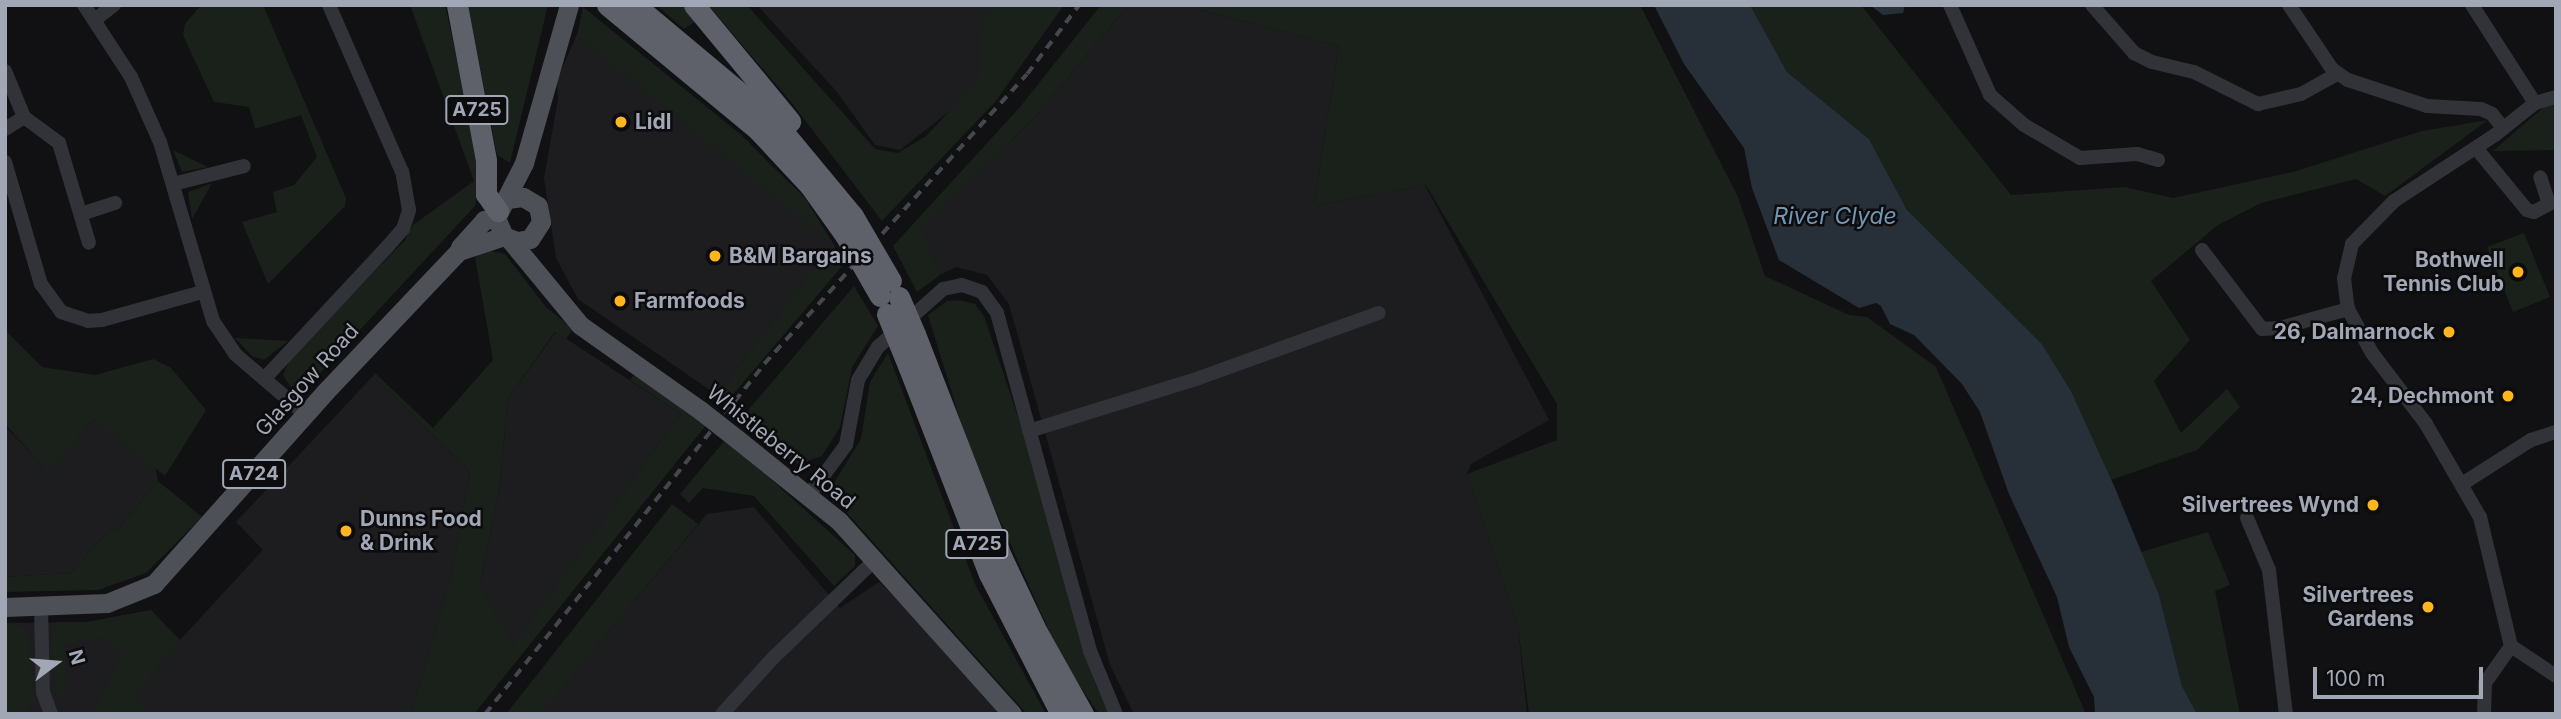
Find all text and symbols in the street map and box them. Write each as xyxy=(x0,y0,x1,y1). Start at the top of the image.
road number: A725 xyxy=(444,94,510,125)
place label: Lidl xyxy=(635,109,671,135)
marker: Lidl xyxy=(613,114,629,130)
water label: River Clyde xyxy=(1773,202,1897,230)
place label: B&M Bargains xyxy=(729,243,872,269)
place label: Bothwell Tennis Club xyxy=(2383,247,2504,297)
marker: B&M Bargains xyxy=(707,248,723,264)
marker: Bothwell Tennis Club xyxy=(2510,264,2526,280)
place label: Farmfoods xyxy=(634,288,745,314)
marker: Farmfoods xyxy=(612,293,628,309)
street label: Glasgow Road xyxy=(250,319,364,441)
place label: 26, Dalmarnock xyxy=(2273,319,2435,345)
marker: 26, Dalmarnock xyxy=(2441,324,2457,340)
street label: Whistleberry Road xyxy=(702,379,860,515)
place label: 24, Dechmont xyxy=(2350,383,2494,409)
marker: 24, Dechmont xyxy=(2500,388,2516,404)
road number: A724 xyxy=(221,458,287,489)
place label: Silvertrees Wynd xyxy=(2182,492,2359,518)
marker: Silvertrees Wynd xyxy=(2365,497,2381,513)
place label: Dunns Food & Drink xyxy=(360,506,482,556)
marker: Dunns Food & Drink xyxy=(338,523,354,539)
road number: A725 xyxy=(944,528,1010,559)
place label: Silvertrees Gardens xyxy=(2302,582,2414,632)
marker: Silvertrees Gardens xyxy=(2420,599,2436,615)
north arrow xyxy=(21,628,91,698)
text: N xyxy=(64,647,90,667)
scale bar xyxy=(2316,652,2486,696)
text: 100 m xyxy=(2326,666,2385,691)

